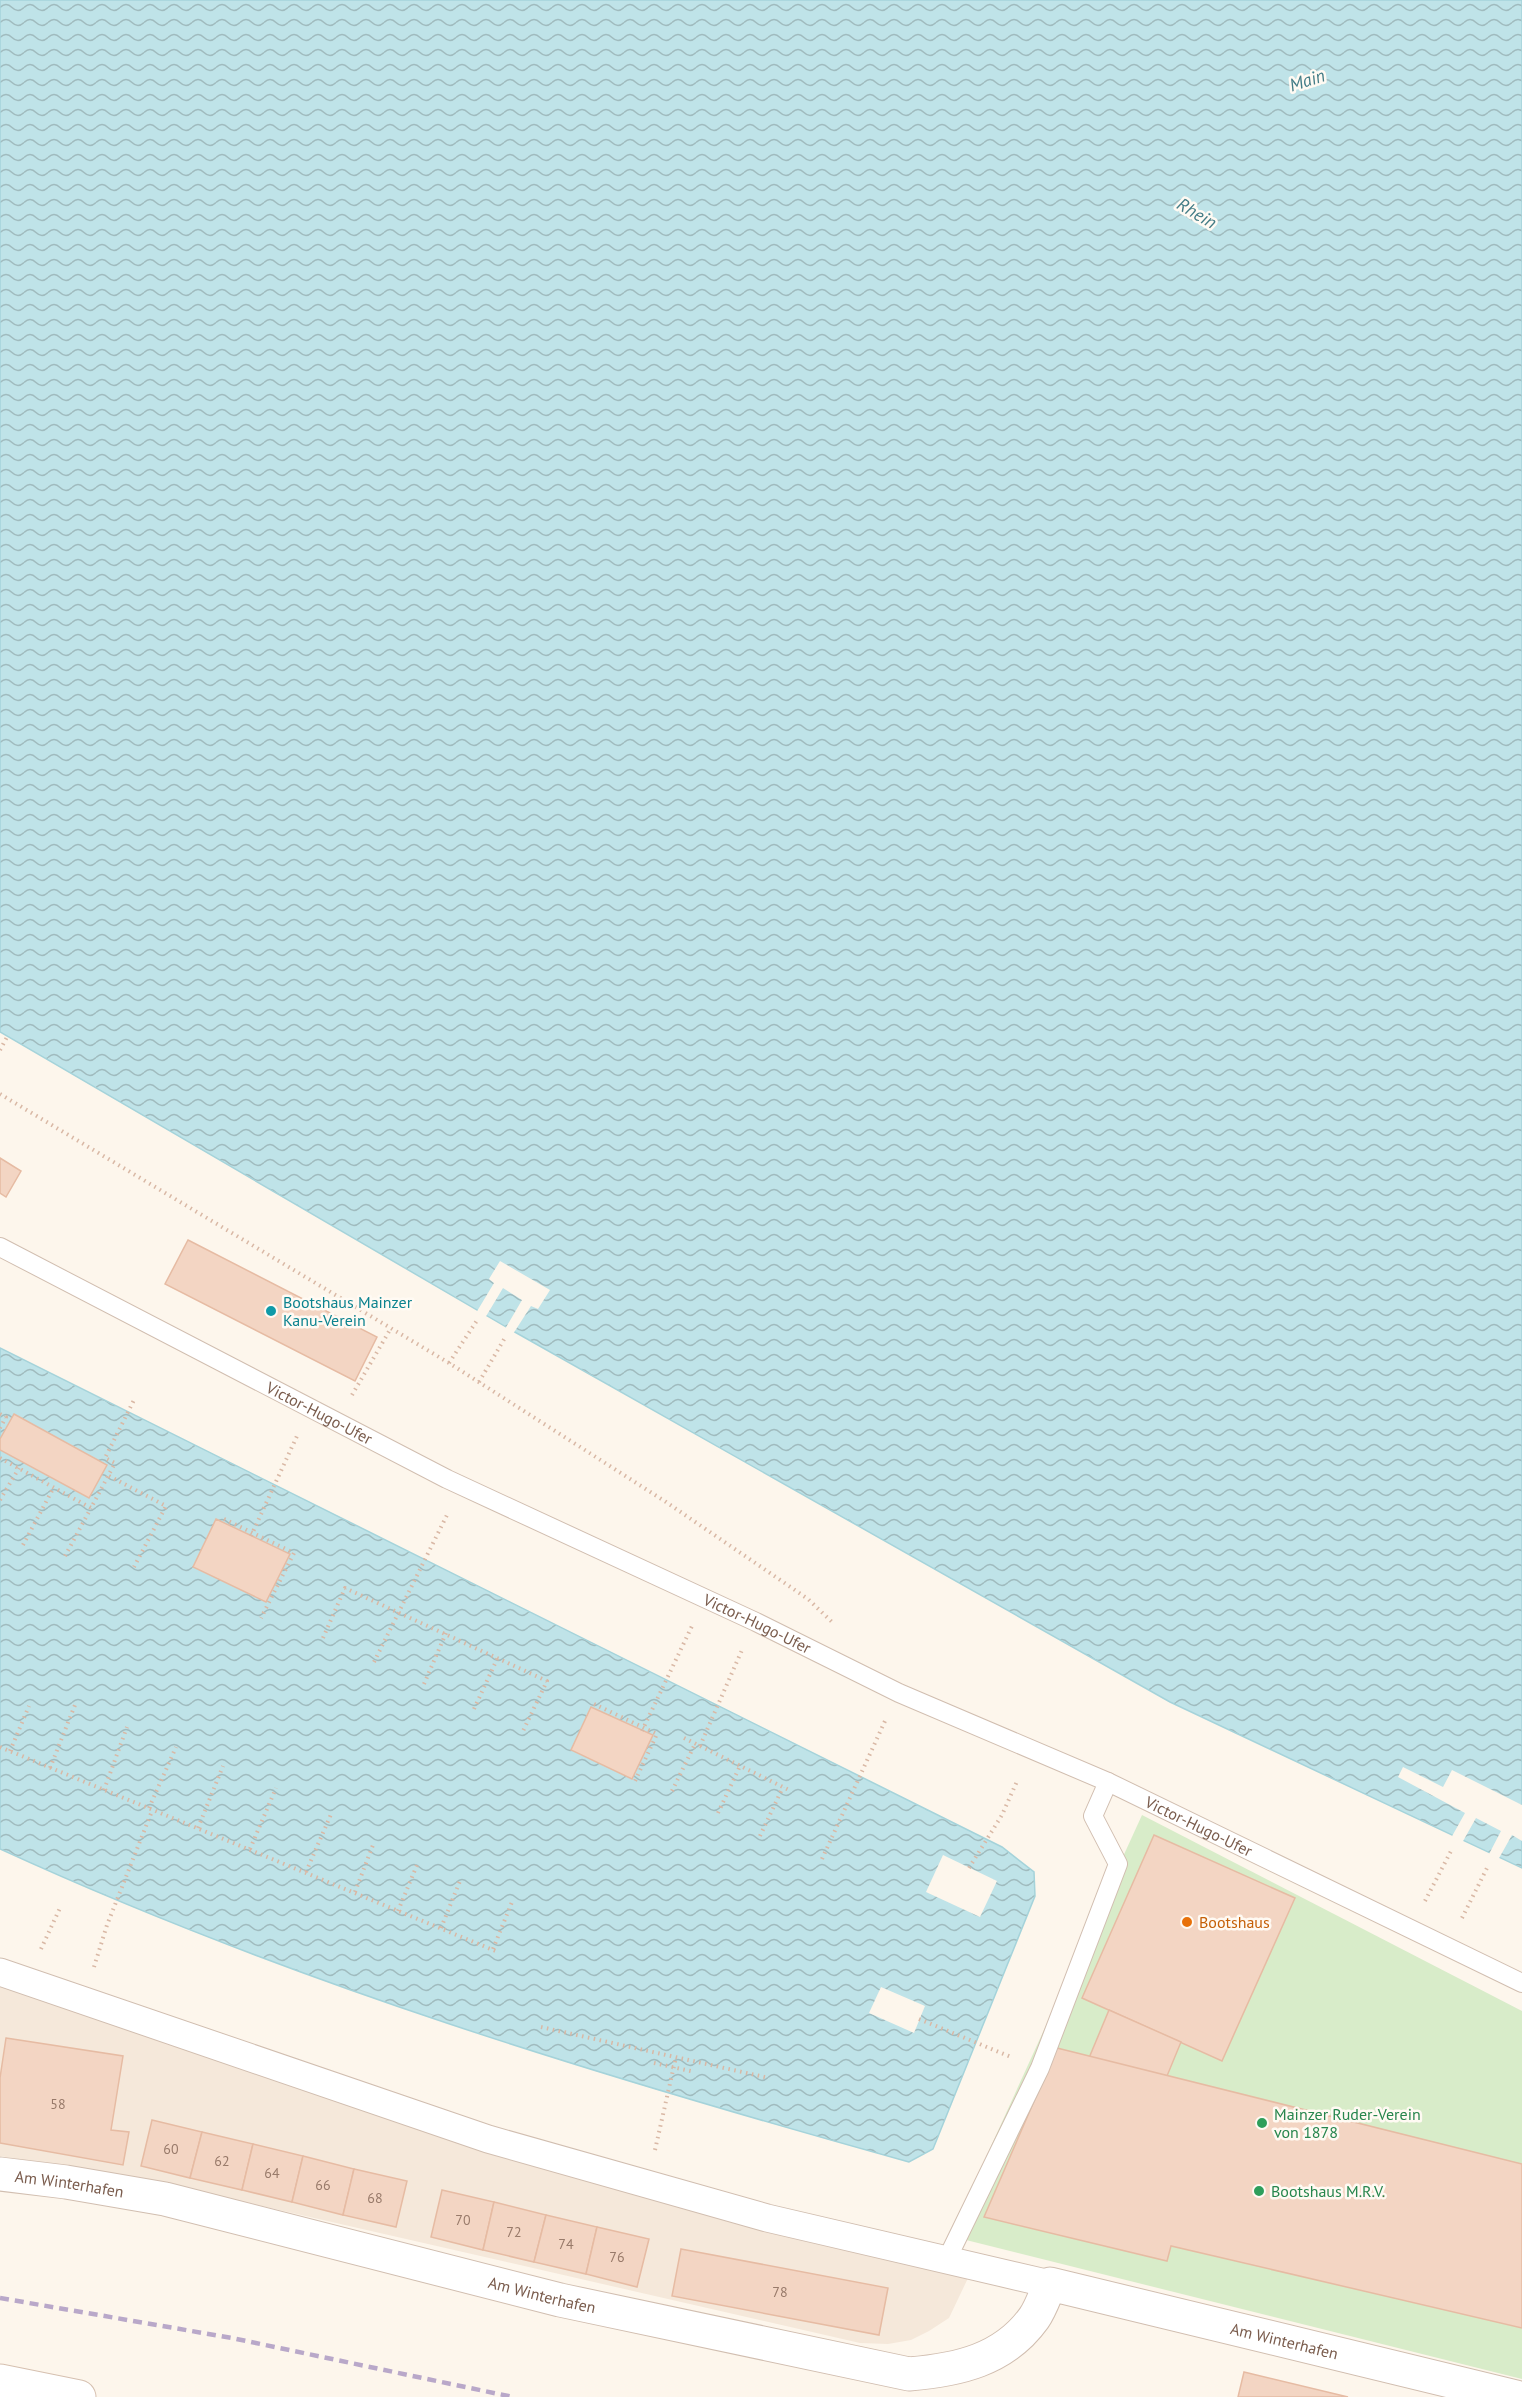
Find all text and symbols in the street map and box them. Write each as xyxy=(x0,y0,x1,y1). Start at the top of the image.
water label: Main xyxy=(1286,63,1328,97)
water label: Rhein xyxy=(1173,192,1221,234)
place label: Bootshaus Mainzer Kanu-Verein xyxy=(283,1292,413,1330)
marker: Bootshaus Mainzer Kanu-Verein xyxy=(264,1304,278,1318)
street label: Victor-Hugo-Ufer xyxy=(262,1377,377,1449)
street label: Victor-Hugo-Ufer xyxy=(700,1589,815,1658)
street label: Victor-Hugo-Ufer xyxy=(1141,1791,1256,1861)
place label: Bootshaus xyxy=(1199,1912,1270,1932)
marker: Bootshaus xyxy=(1180,1915,1194,1929)
house number: 58 xyxy=(50,2095,66,2113)
place label: Mainzer Ruder-Verein von 1878 xyxy=(1274,2104,1421,2142)
marker: Mainzer Ruder-Verein von 1878 xyxy=(1255,2116,1269,2130)
house number: 60 xyxy=(163,2140,179,2158)
house number: 62 xyxy=(214,2152,230,2170)
house number: 64 xyxy=(264,2164,280,2182)
street label: Am Winterhafen xyxy=(14,2166,125,2202)
house number: 66 xyxy=(315,2176,331,2194)
place label: Bootshaus M.R.V. xyxy=(1271,2181,1385,2201)
marker: Bootshaus M.R.V. xyxy=(1252,2184,1266,2198)
house number: 68 xyxy=(367,2189,383,2207)
house number: 70 xyxy=(455,2211,471,2229)
house number: 72 xyxy=(506,2223,522,2241)
house number: 74 xyxy=(558,2235,574,2253)
house number: 76 xyxy=(609,2248,625,2266)
street label: Am Winterhafen xyxy=(486,2272,598,2317)
house number: 78 xyxy=(772,2283,788,2301)
street label: Am Winterhafen xyxy=(1229,2318,1340,2364)

